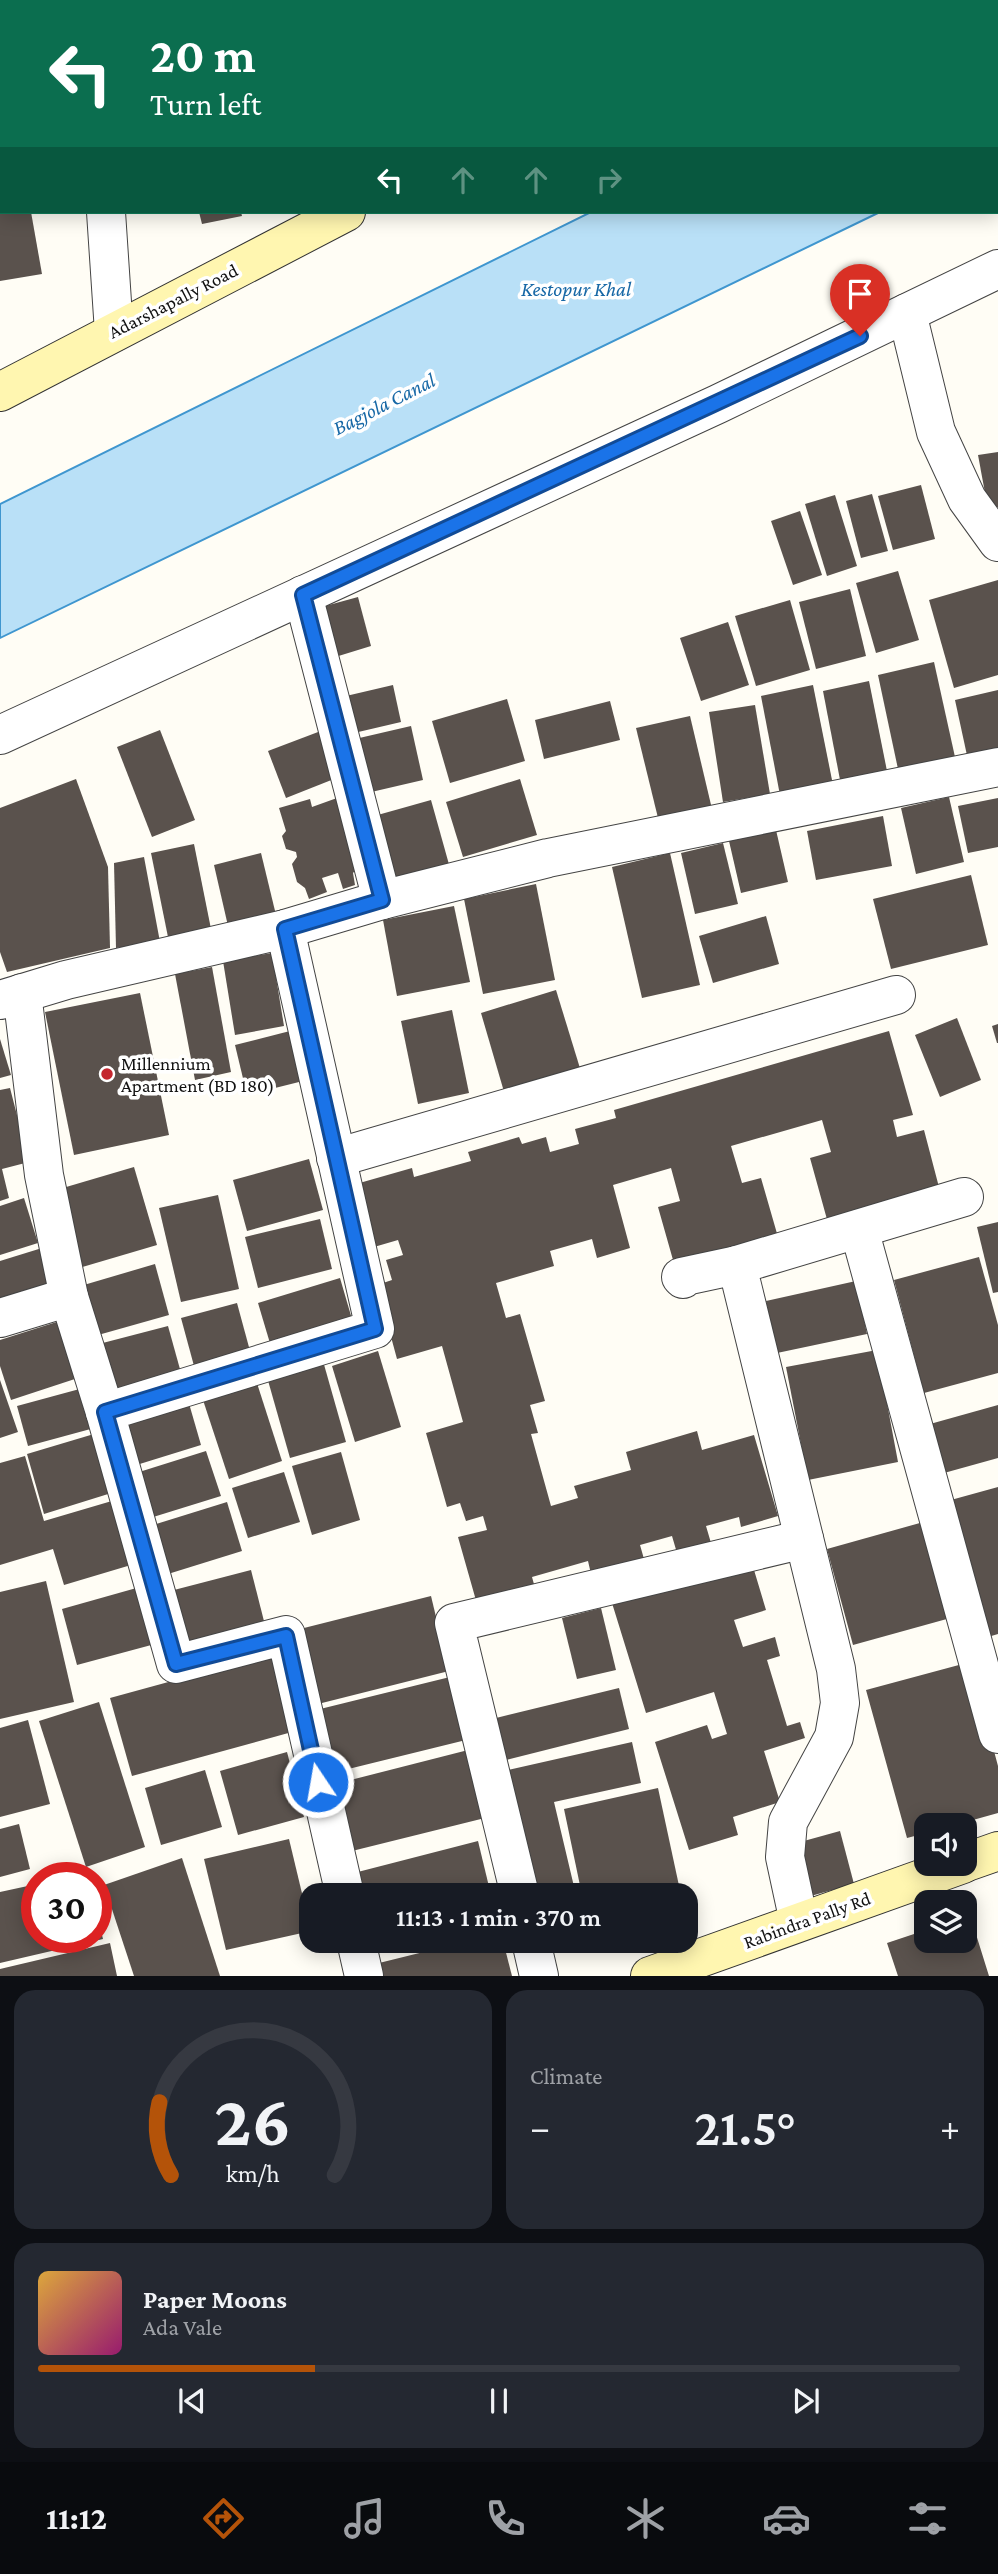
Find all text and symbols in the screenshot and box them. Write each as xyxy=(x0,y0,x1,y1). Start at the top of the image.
icon: left xyxy=(35,28,126,119)
text: 20 m xyxy=(150,28,256,83)
text: Turn left xyxy=(150,86,261,122)
icon: left xyxy=(371,161,409,199)
icon: ahead xyxy=(444,161,482,199)
icon: ahead xyxy=(517,161,555,199)
icon: right xyxy=(590,161,628,199)
street label: Adarshapally Road xyxy=(105,259,241,343)
pin xyxy=(830,264,890,336)
icon: arrive xyxy=(841,275,879,313)
water label: Kestopur Khal xyxy=(521,277,632,301)
water label: Bagjola Canal xyxy=(329,368,440,440)
place label: Millennium Apartment (BD 180) xyxy=(121,1053,274,1097)
marker: Millennium Apartment (BD 180) xyxy=(99,1066,115,1082)
position arrow xyxy=(281,1745,355,1819)
map controls xyxy=(914,1813,977,1953)
button: sound xyxy=(914,1813,977,1876)
speed limit sign: 30 xyxy=(21,1862,112,1953)
street label: Rabindra Pally Rd xyxy=(741,1887,873,1953)
button: layers xyxy=(914,1890,977,1953)
text: 11:13 · 1 min · 370 m xyxy=(396,1903,601,1932)
text: Climate xyxy=(530,2063,602,2089)
text: 26 xyxy=(215,2081,291,2162)
text: 21.5° xyxy=(694,2098,796,2156)
text: − xyxy=(530,2106,550,2148)
text: + xyxy=(940,2106,960,2148)
text: km/h xyxy=(226,2160,280,2187)
text: Paper Moons xyxy=(143,2285,287,2314)
text: Ada Vale xyxy=(143,2314,222,2340)
icon: previous xyxy=(173,2382,211,2420)
icon: pause xyxy=(480,2382,518,2420)
icon: next xyxy=(787,2382,825,2420)
icon: directions xyxy=(199,2494,248,2543)
icon: music xyxy=(340,2494,389,2543)
icon: phone xyxy=(481,2494,530,2543)
icon: climate xyxy=(621,2494,670,2543)
icon: car xyxy=(762,2494,811,2543)
icon: filters xyxy=(903,2494,952,2543)
text: 11:12 xyxy=(46,2500,107,2536)

